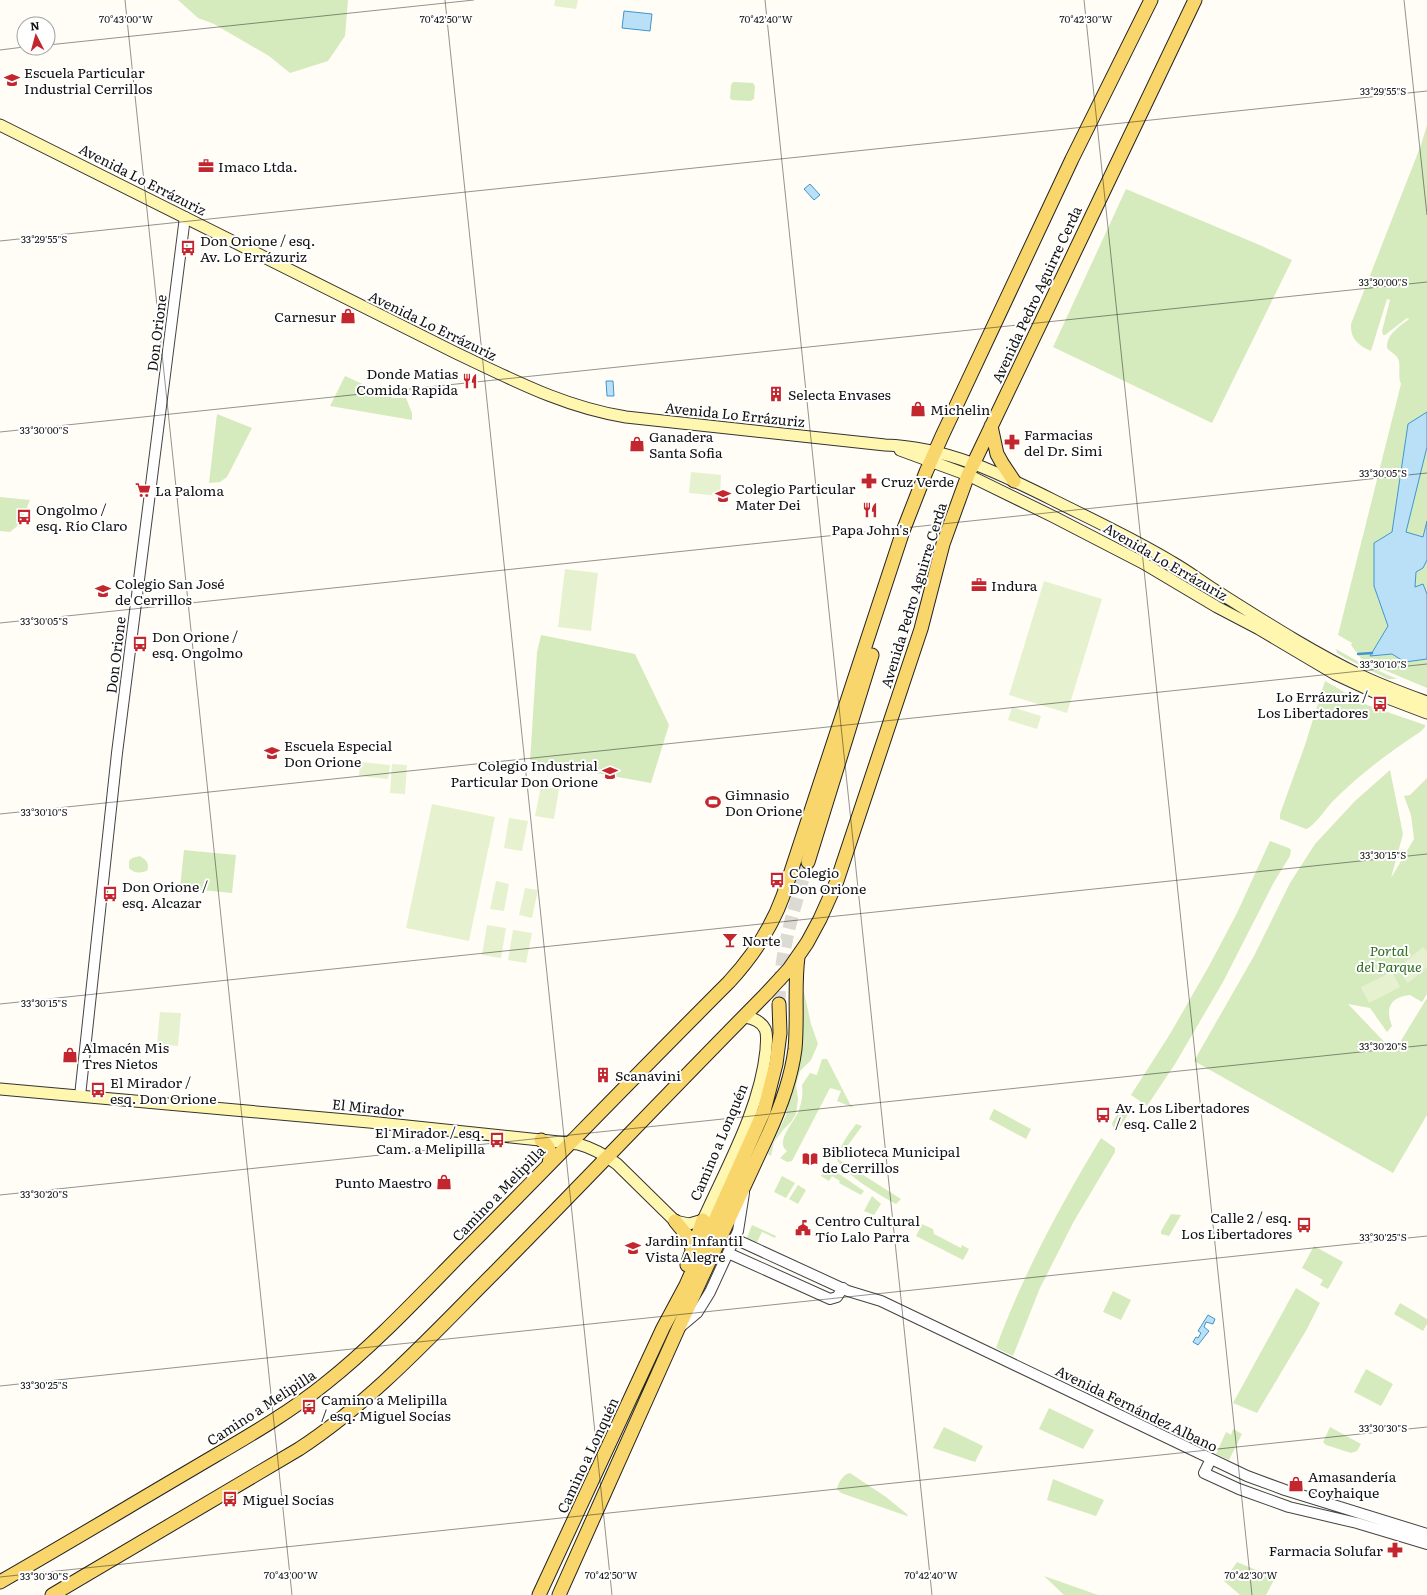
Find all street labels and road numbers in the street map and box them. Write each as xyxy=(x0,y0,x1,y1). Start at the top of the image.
street label: Avenida Lo Errázuriz xyxy=(76,138,210,220)
street label: Avenida Pedro Aguirre Cerda xyxy=(986,202,1086,386)
street label: Avenida Lo Errázuriz xyxy=(366,285,501,365)
street label: Don Orione xyxy=(141,293,171,373)
street label: Avenida Lo Errázuriz xyxy=(664,397,806,431)
street label: Avenida Pedro Aguirre Cerda xyxy=(875,499,951,690)
street label: Avenida Lo Errázuriz xyxy=(1100,517,1232,605)
street label: Don Orione xyxy=(100,615,130,695)
street label: Camino a Lonquén xyxy=(684,1080,752,1204)
street label: El Mirador xyxy=(331,1093,405,1121)
street label: Camino a Melipilla xyxy=(447,1140,549,1245)
street label: Avenida Fernández Albano xyxy=(1053,1360,1221,1456)
street label: Camino a Melipilla xyxy=(203,1364,320,1450)
street label: Camino a Lonquén xyxy=(551,1394,623,1516)

